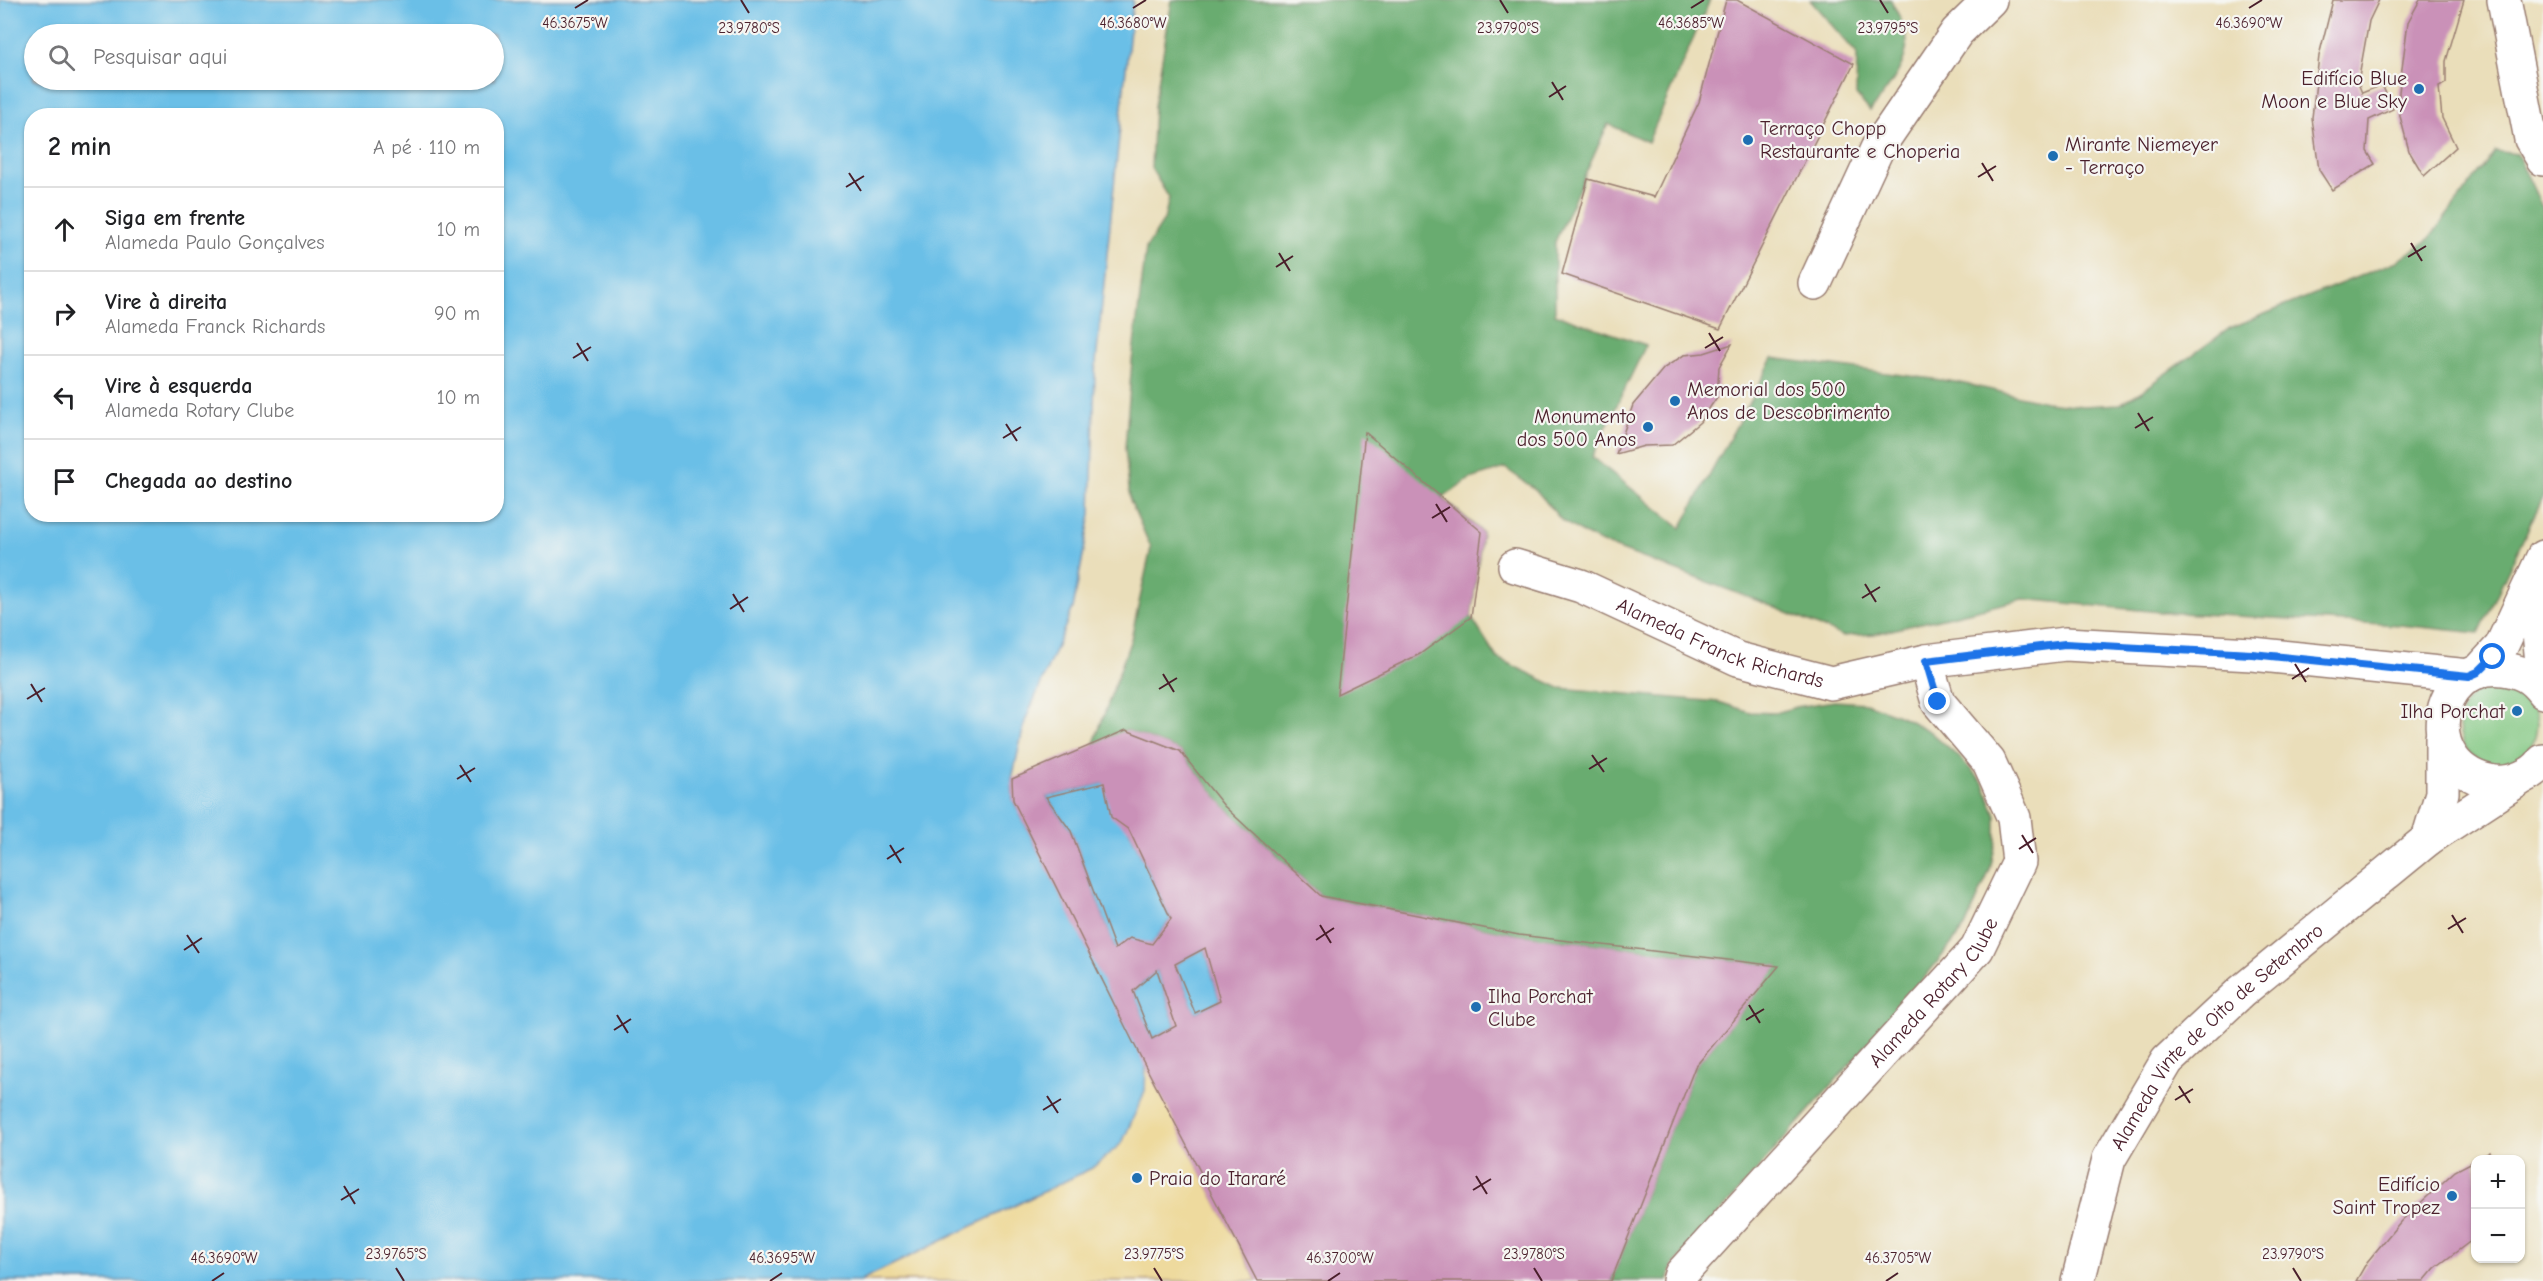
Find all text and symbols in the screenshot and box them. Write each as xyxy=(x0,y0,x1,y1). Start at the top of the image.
text: 46.3675°W xyxy=(542,14,608,32)
text: 46.3680°W xyxy=(1100,14,1166,32)
text: 46.3685°W xyxy=(1658,14,1724,32)
text: 46.3690°W xyxy=(2215,14,2283,32)
text: 23.9780°S xyxy=(718,19,780,37)
text: 23.9790°S xyxy=(1477,19,1539,37)
text: 23.9795°S xyxy=(1858,19,1918,37)
search box xyxy=(24,24,504,90)
icon: search xyxy=(45,41,78,74)
text: Pesquisar aqui xyxy=(93,44,228,70)
place label: Edifício Blue Moon e Blue Sky xyxy=(2261,67,2407,113)
marker: Edifício Blue Moon e Blue Sky xyxy=(2412,82,2426,96)
place label: Terraço Chopp Restaurante e Choperia xyxy=(1760,117,1960,163)
text: 2 min xyxy=(48,132,111,162)
marker: Terraço Chopp Restaurante e Choperia xyxy=(1741,133,1755,147)
place label: Mirante Niemeyer - Terraço xyxy=(2065,133,2218,179)
text: A pé · 110 m xyxy=(373,136,480,159)
marker: Mirante Niemeyer - Terraço xyxy=(2046,149,2060,163)
text: Siga em frente xyxy=(105,205,245,231)
icon: ahead xyxy=(48,213,81,246)
text: 10 m xyxy=(437,218,480,241)
text: Alameda Paulo Gonçalves xyxy=(105,231,325,254)
text: Vire à direita xyxy=(105,289,227,315)
icon: right xyxy=(48,297,81,330)
text: 90 m xyxy=(434,302,480,325)
text: Alameda Franck Richards xyxy=(105,315,325,338)
text: Vire à esquerda xyxy=(105,373,253,399)
place label: Memorial dos 500 Anos de Descobrimento xyxy=(1687,378,1890,424)
icon: left xyxy=(48,381,81,414)
text: 10 m xyxy=(437,386,480,409)
marker: Memorial dos 500 Anos de Descobrimento xyxy=(1668,394,1682,408)
text: Alameda Rotary Clube xyxy=(105,399,294,422)
place label: Monumento dos 500 Anos xyxy=(1517,405,1636,451)
marker: Monumento dos 500 Anos xyxy=(1641,420,1655,434)
icon: arrive xyxy=(48,465,81,498)
text: Chegada ao destino xyxy=(105,468,292,494)
street label: Alameda Franck Richards xyxy=(1613,593,1826,692)
route start xyxy=(2479,643,2505,669)
route end xyxy=(1924,688,1950,714)
place label: Ilha Porchat xyxy=(2400,700,2506,723)
marker: Ilha Porchat xyxy=(2510,704,2524,718)
street label: Alameda Rotary Clube xyxy=(1864,914,2002,1072)
street label: Alameda Vinte de Oito de Setembro xyxy=(2106,918,2328,1154)
place label: Ilha Porchat Clube xyxy=(1488,985,1594,1031)
marker: Ilha Porchat Clube xyxy=(1469,1000,1483,1014)
map controls xyxy=(2471,1155,2525,1263)
button: + xyxy=(2471,1155,2525,1209)
place label: Praia do Itararé xyxy=(1149,1167,1286,1190)
marker: Praia do Itararé xyxy=(1130,1171,1144,1185)
place label: Edifício Saint Tropez xyxy=(2333,1173,2440,1219)
marker: Edifício Saint Tropez xyxy=(2445,1189,2459,1203)
button: − xyxy=(2471,1209,2525,1263)
text: 23.9765°S xyxy=(366,1245,426,1263)
text: 23.9775°S xyxy=(1124,1245,1184,1263)
text: 23.9780°S xyxy=(1503,1245,1565,1263)
text: 23.9790°S xyxy=(2262,1245,2324,1263)
text: 46.3690°W xyxy=(190,1249,258,1267)
text: 46.3695°W xyxy=(749,1249,815,1267)
text: 46.3700°W xyxy=(1306,1249,1374,1267)
text: 46.3705°W xyxy=(1865,1249,1931,1267)

